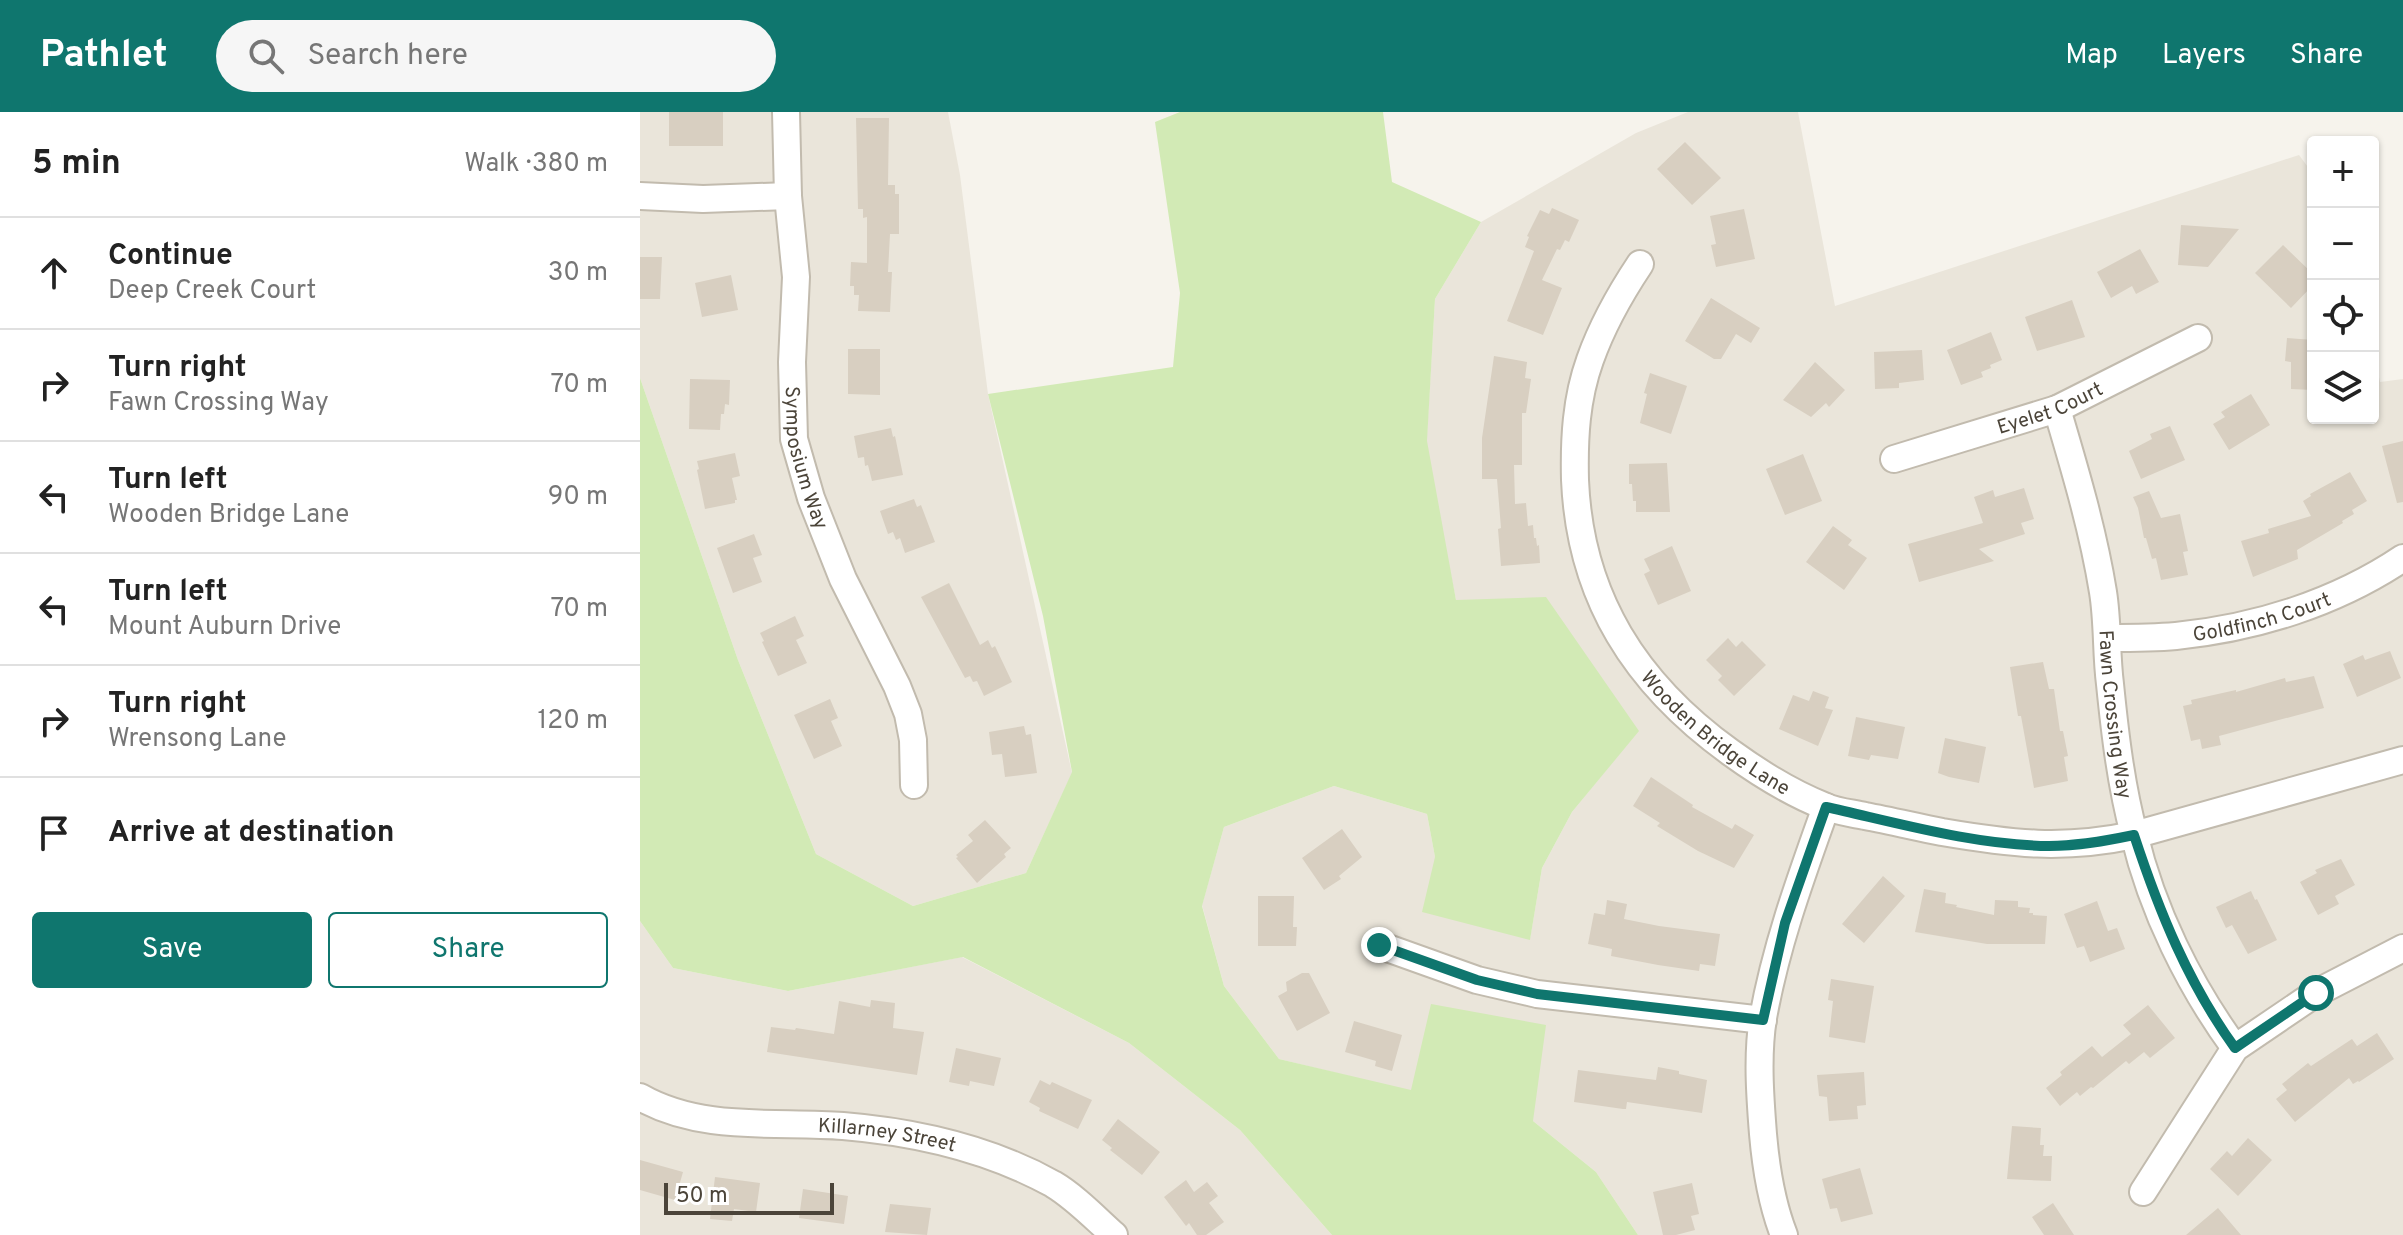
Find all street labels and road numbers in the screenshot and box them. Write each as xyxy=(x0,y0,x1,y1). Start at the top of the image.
street label: Eyelet Court xyxy=(1994,377,2108,442)
street label: Symposium Way xyxy=(778,386,833,534)
street label: Goldfinch Court xyxy=(2191,587,2335,649)
street label: Fawn Crossing Way xyxy=(2092,630,2137,802)
street label: Wooden Bridge Lane xyxy=(1634,666,1794,803)
street label: Killarney Street xyxy=(817,1114,959,1160)

